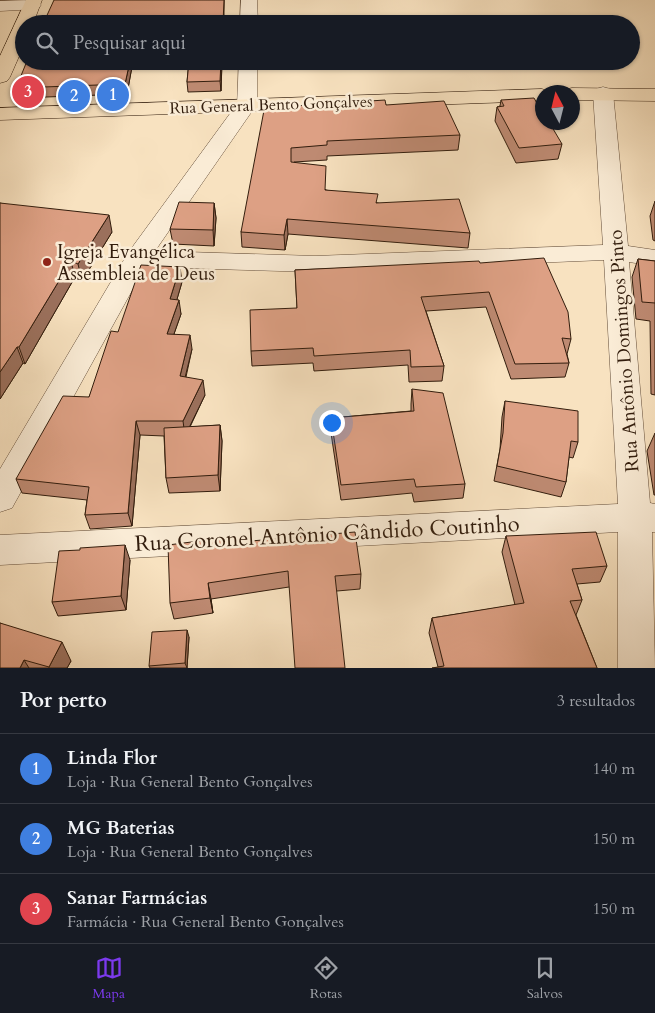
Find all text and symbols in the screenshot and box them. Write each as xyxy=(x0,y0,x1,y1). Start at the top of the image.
search box xyxy=(15,15,640,70)
icon: search xyxy=(33,29,61,57)
text: Pesquisar aqui xyxy=(73,30,186,56)
pin: 3 xyxy=(12,73,44,111)
pin: 1 xyxy=(97,76,129,114)
pin: 2 xyxy=(58,77,90,115)
north arrow xyxy=(535,85,580,130)
street label: Rua General Bento Gonçalves xyxy=(169,90,373,120)
street label: Rua Antônio Domingos Pinto xyxy=(603,229,645,473)
place label: Igreja Evangélica Assembleia de Deus xyxy=(57,239,215,287)
marker: Igreja Evangélica Assembleia de Deus xyxy=(41,256,53,268)
your location xyxy=(319,410,345,436)
street label: Rua Coronel Antônio Cândido Coutinho xyxy=(134,509,520,559)
text: Por perto xyxy=(20,686,107,715)
text: 3 resultados xyxy=(557,690,635,712)
text: Linda Flor xyxy=(67,745,157,771)
text: 1 xyxy=(32,758,40,780)
text: 140 m xyxy=(593,758,635,780)
text: Loja · Rua General Bento Gonçalves xyxy=(67,771,313,793)
text: MG Baterias xyxy=(67,815,175,841)
text: 2 xyxy=(32,828,40,850)
text: 150 m xyxy=(593,828,635,850)
text: Loja · Rua General Bento Gonçalves xyxy=(67,841,313,863)
text: Sanar Farmácias xyxy=(67,885,207,911)
text: 3 xyxy=(32,898,40,920)
text: 150 m xyxy=(593,898,635,920)
text: Farmácia · Rua General Bento Gonçalves xyxy=(67,911,344,933)
tab: Mapa xyxy=(92,954,125,1003)
tab: Rotas xyxy=(310,954,342,1003)
tab: Salvos xyxy=(527,954,563,1003)

